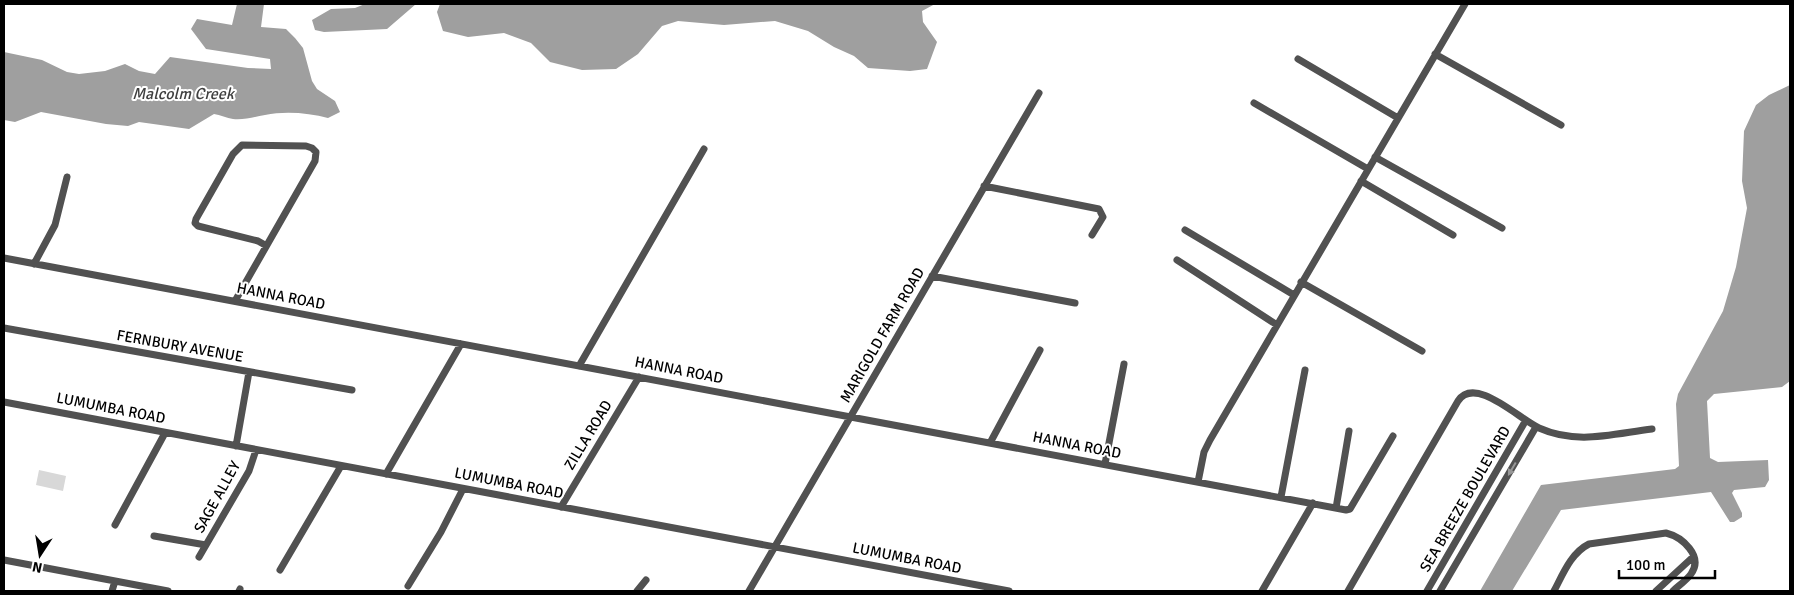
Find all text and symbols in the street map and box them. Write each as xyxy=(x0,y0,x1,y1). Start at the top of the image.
water label: Malcolm Creek xyxy=(132,84,236,104)
street label: MARIGOLD FARM ROAD xyxy=(836,264,928,406)
street label: HANNA ROAD xyxy=(235,279,327,313)
street label: FERNBURY AVENUE xyxy=(115,326,245,366)
street label: HANNA ROAD xyxy=(633,353,725,387)
street label: LUMUMBA ROAD xyxy=(55,389,167,427)
street label: ZILLA ROAD xyxy=(560,397,616,473)
street label: SEA BREEZE BOULEVARD xyxy=(1416,423,1514,575)
street label: HANNA ROAD xyxy=(1031,428,1123,462)
street label: SAGE ALLEY xyxy=(190,458,244,536)
one-way arrow xyxy=(1507,462,1516,476)
street label: LUMUMBA ROAD xyxy=(453,464,565,502)
north arrow xyxy=(15,530,65,580)
street label: LUMUMBA ROAD xyxy=(851,539,963,577)
scale bar xyxy=(1619,548,1715,580)
text: 100 m xyxy=(1626,556,1666,574)
text: N xyxy=(31,558,44,577)

